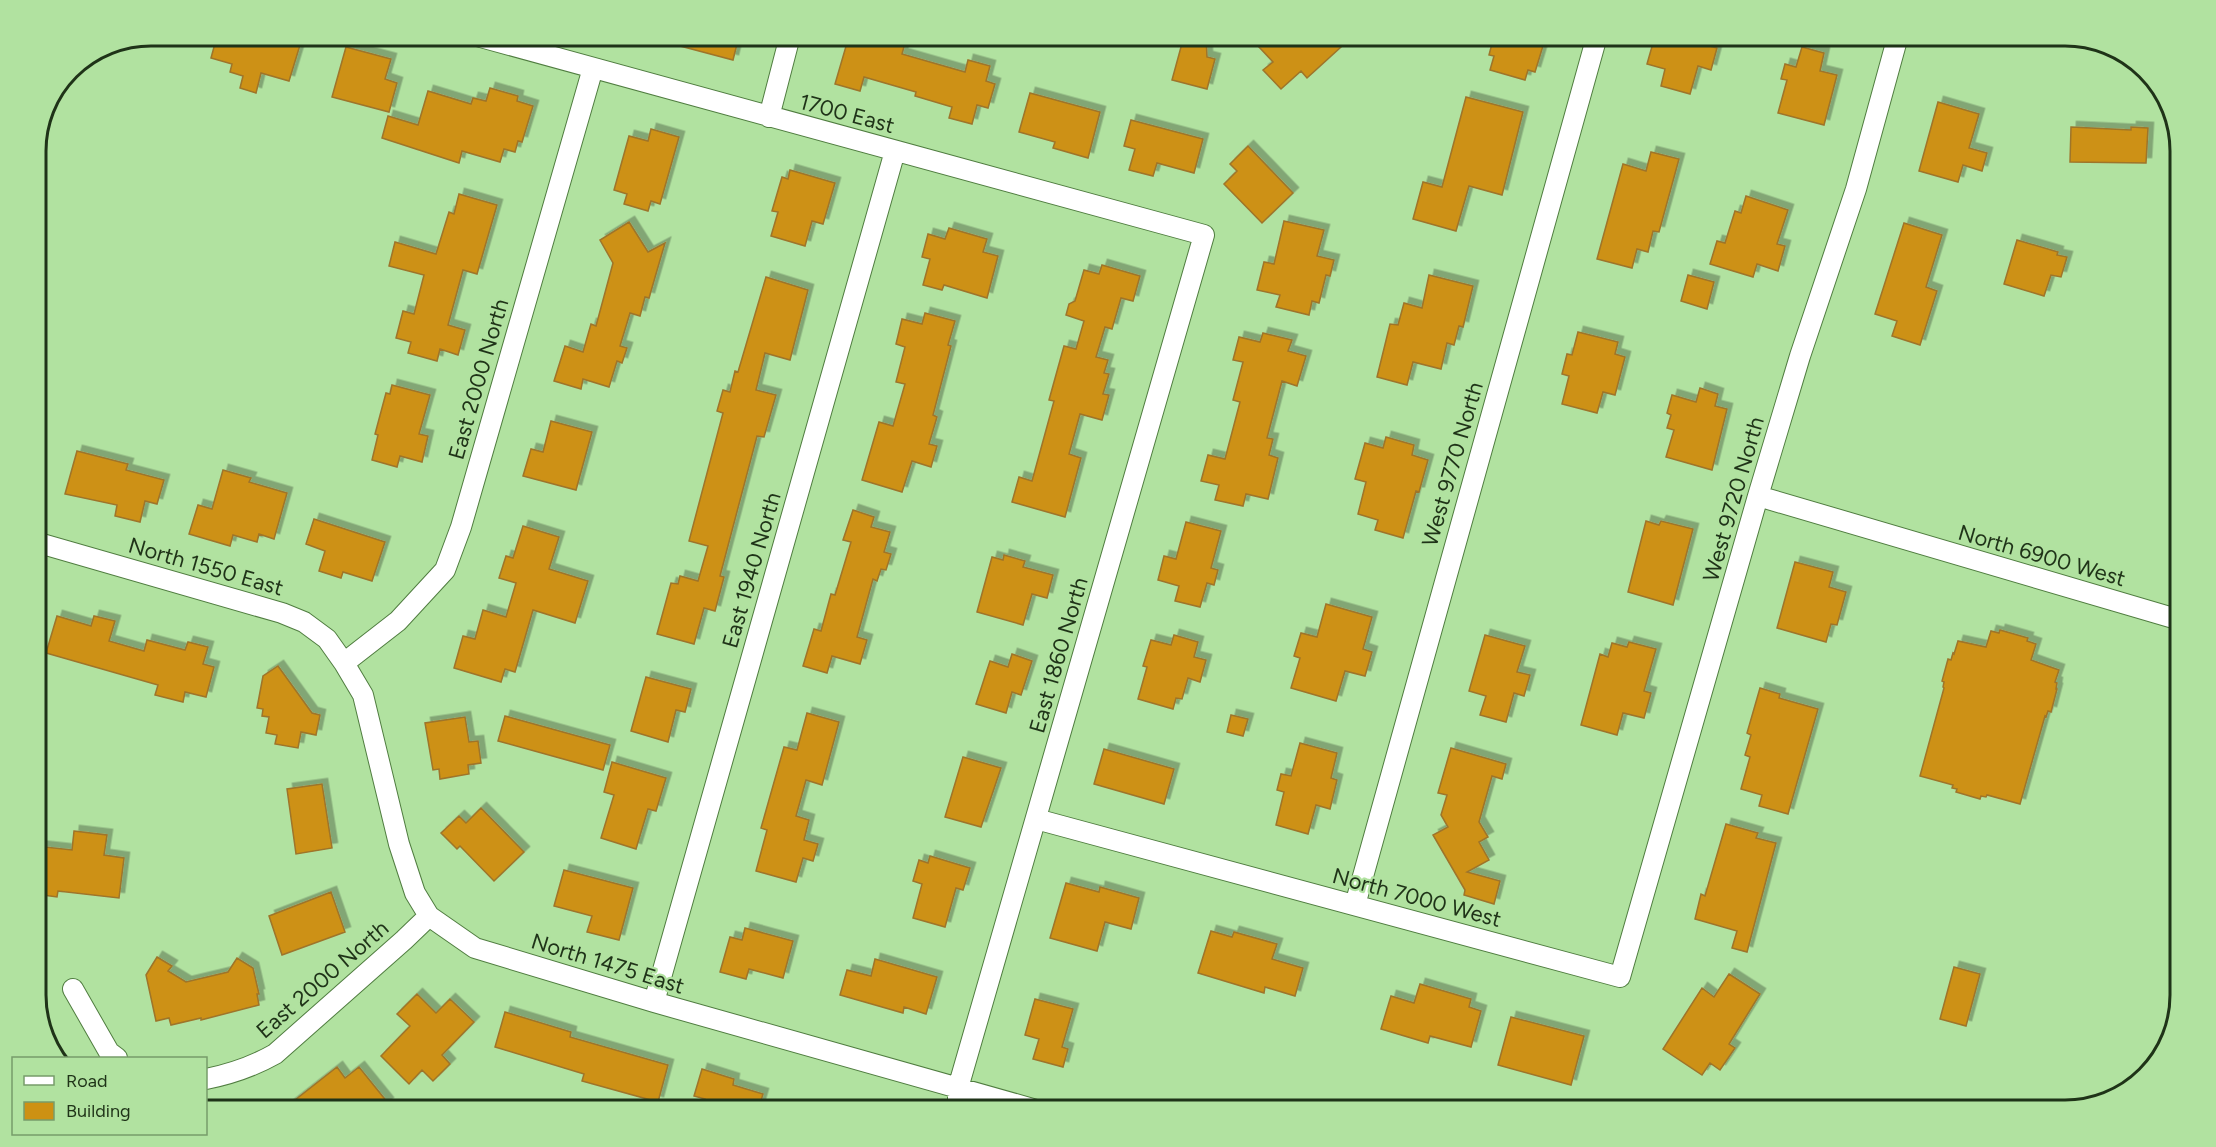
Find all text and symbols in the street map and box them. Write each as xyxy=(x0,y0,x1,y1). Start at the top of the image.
street label: 1700 East xyxy=(796,88,897,139)
street label: East 2000 North xyxy=(443,296,514,463)
street label: West 9770 North xyxy=(1416,379,1489,549)
street label: West 9720 North xyxy=(1697,414,1770,585)
street label: East 1940 North xyxy=(716,489,787,651)
street label: North 6900 West xyxy=(1955,519,2129,592)
street label: North 1550 East xyxy=(125,531,286,602)
street label: East 1860 North xyxy=(1023,574,1094,736)
street label: North 7000 West xyxy=(1330,862,1504,933)
street label: East 2000 North xyxy=(251,915,394,1044)
street label: North 1475 East xyxy=(528,927,688,1000)
legend xyxy=(12,1057,207,1135)
text: Road xyxy=(66,1070,107,1092)
text: Building xyxy=(66,1100,131,1122)

